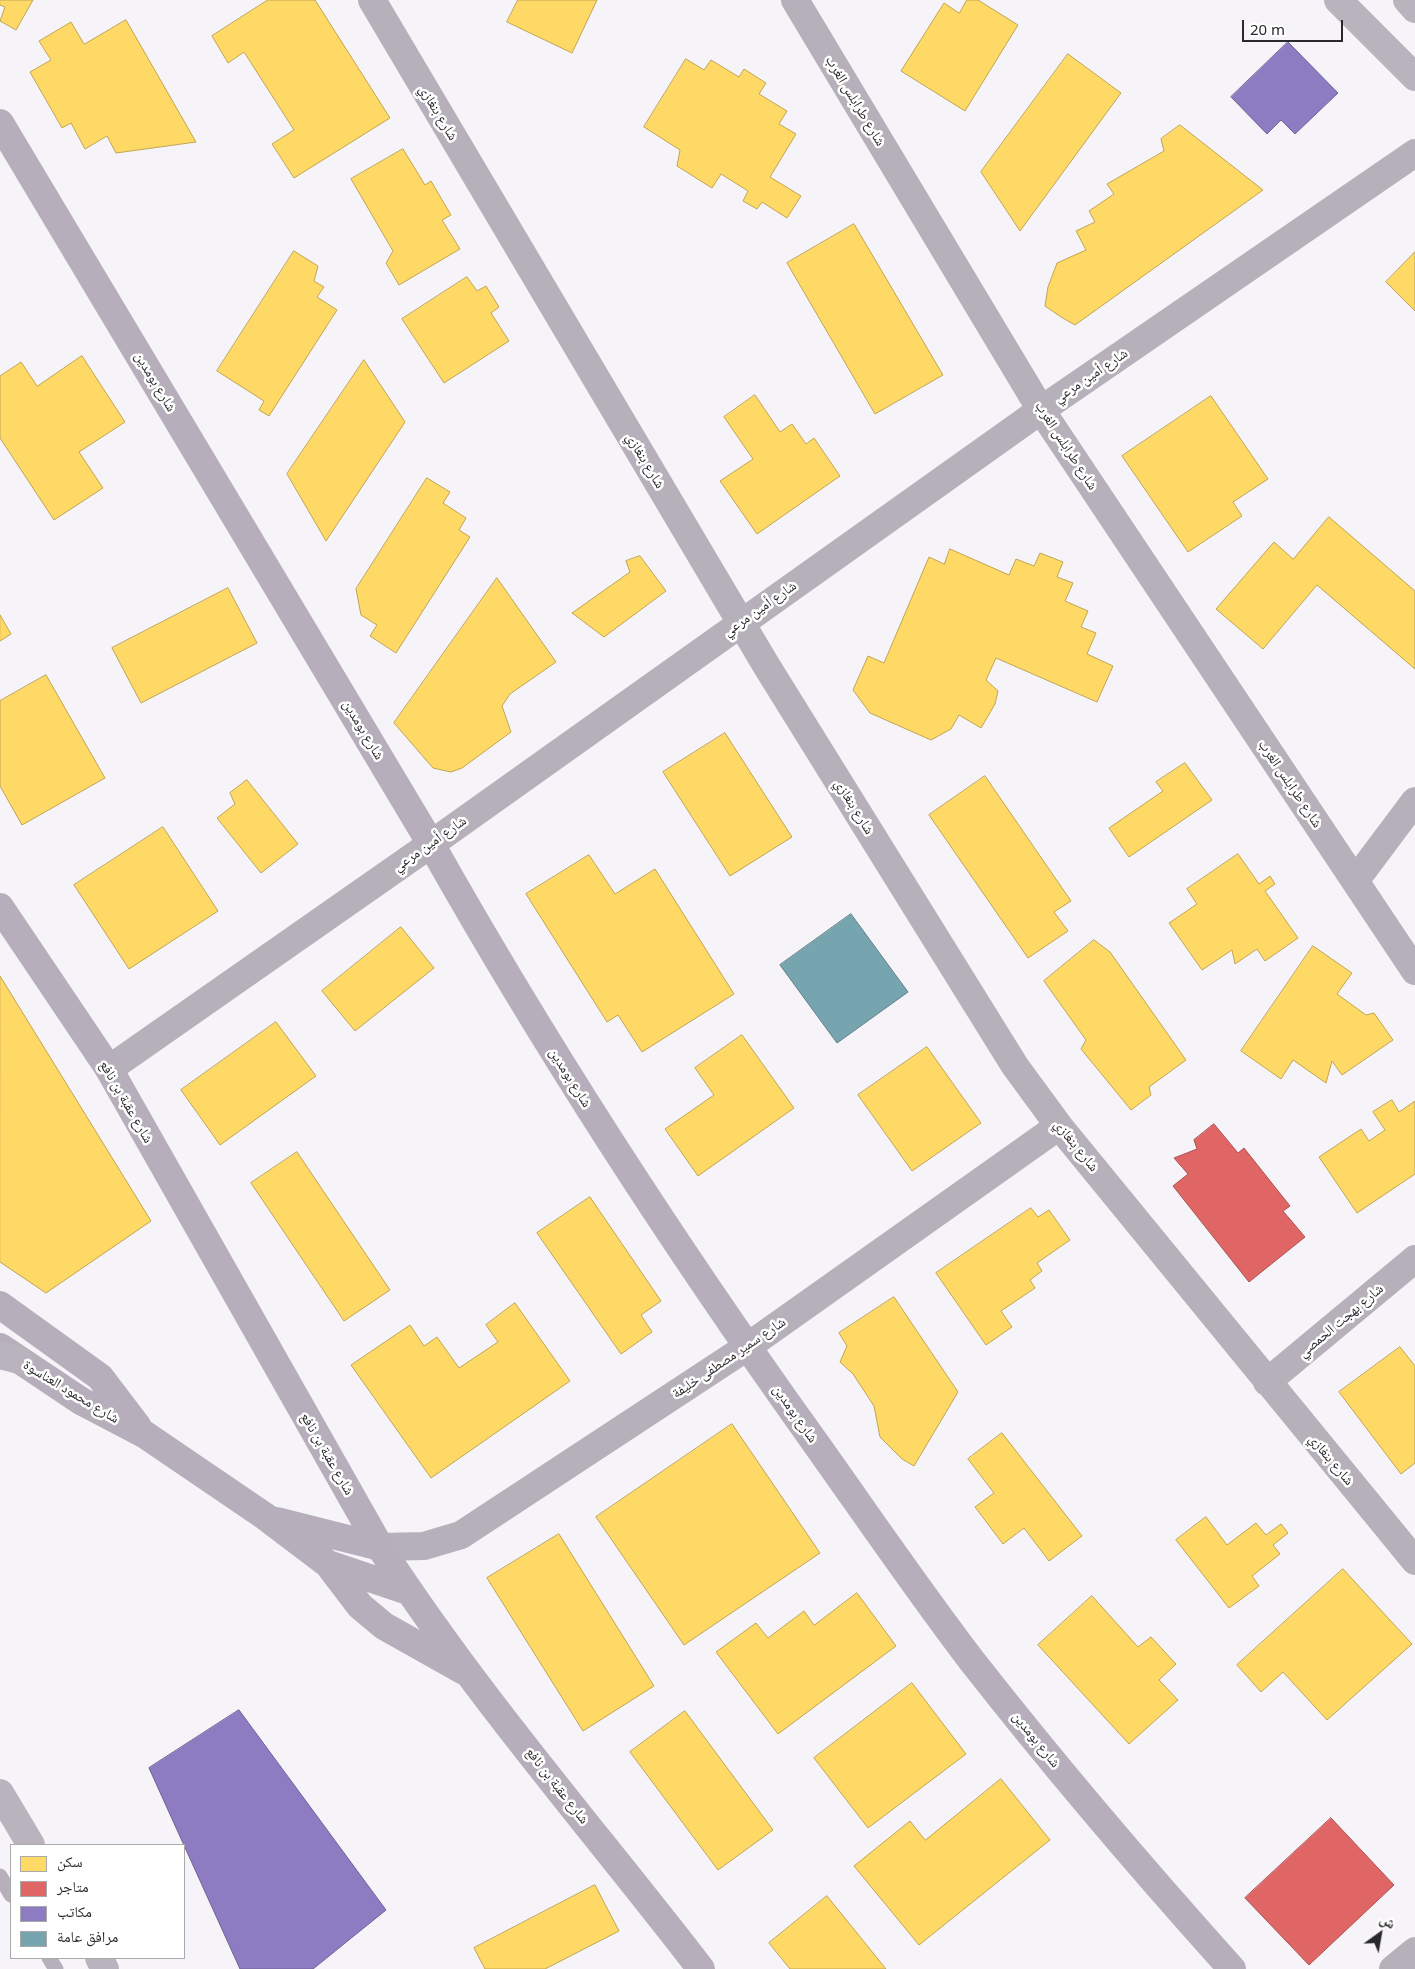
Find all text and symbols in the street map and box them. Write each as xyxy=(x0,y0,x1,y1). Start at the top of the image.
scale bar xyxy=(1245,10,1346,42)
text: 20 m xyxy=(1250,19,1285,39)
street label: شارع طرابلس الغرب xyxy=(821,53,889,149)
street label: شارع بنغازي xyxy=(415,82,461,144)
street label: شارع أمين مرعي xyxy=(1051,345,1131,407)
street label: شارع بومدين xyxy=(131,349,179,415)
street label: شارع طرابلس الغرب xyxy=(1031,399,1101,493)
street label: شارع بنغازي xyxy=(622,430,668,492)
street label: شارع أمين مرعي xyxy=(720,578,800,640)
street label: شارع بومدين xyxy=(339,697,387,763)
street label: شارع طرابلس الغرب xyxy=(1254,737,1326,831)
street label: شارع بنغازي xyxy=(831,776,877,838)
street label: شارع أمين مرعي xyxy=(390,813,470,875)
street label: شارع بومدين xyxy=(545,1045,595,1111)
street label: شارع عقبة بن نافع xyxy=(96,1058,156,1146)
street label: شارع بنغازي xyxy=(1050,1117,1102,1175)
street label: شارع بهجت الحمصي xyxy=(1295,1281,1387,1361)
street label: شارع سمير مصطفى خليفة xyxy=(669,1314,789,1402)
street label: شارع محمود العناسوة xyxy=(20,1357,122,1427)
street label: شارع بومدين xyxy=(769,1382,821,1446)
street label: شارع عقبة بن نافع xyxy=(297,1410,357,1498)
street label: شارع بنغازي xyxy=(1305,1431,1357,1489)
street label: شارع بومدين xyxy=(1008,1709,1064,1771)
street label: شارع عقبة بن نافع xyxy=(522,1744,592,1828)
legend xyxy=(10,1844,185,1959)
text: سكن xyxy=(57,1851,83,1871)
text: متاجر xyxy=(57,1876,89,1896)
text: مكاتب xyxy=(57,1901,92,1921)
north arrow xyxy=(1355,1909,1405,1959)
text: ش xyxy=(1377,1909,1400,1933)
text: مرافق عامة xyxy=(57,1926,118,1946)

